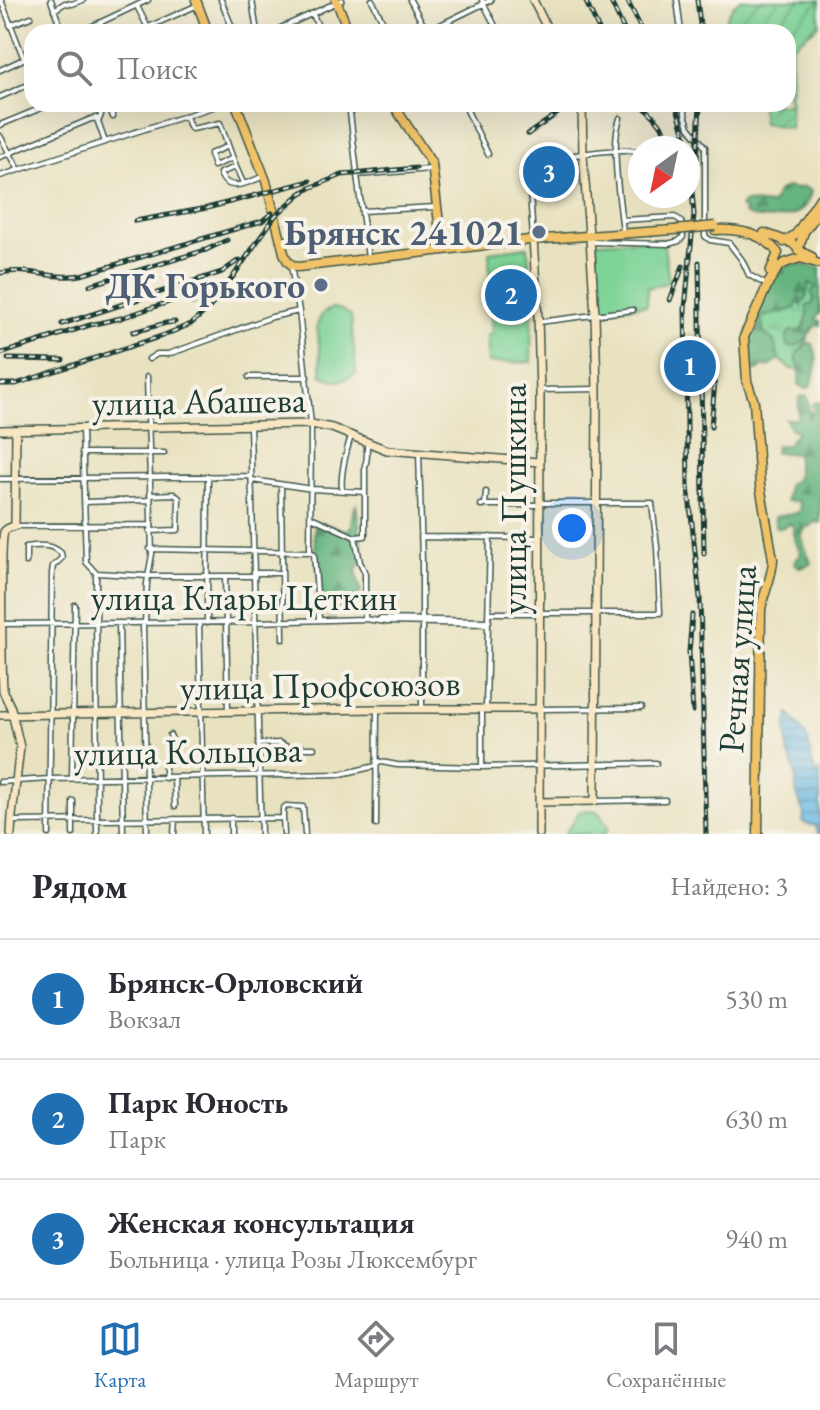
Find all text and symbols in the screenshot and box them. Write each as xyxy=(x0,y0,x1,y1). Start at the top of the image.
search box xyxy=(24,24,796,112)
icon: search xyxy=(52,46,96,90)
text: Поиск xyxy=(116,49,198,88)
north arrow xyxy=(628,136,700,208)
pin: 3 xyxy=(523,142,575,202)
place label: Брянск 241021 xyxy=(284,209,523,256)
marker: Брянск 241021 xyxy=(530,223,548,241)
place label: ДК Горького xyxy=(105,262,305,309)
pin: 2 xyxy=(485,265,537,325)
marker: ДК Горького xyxy=(312,276,330,294)
pin: 1 xyxy=(664,336,716,396)
street label: улица Абашева xyxy=(91,376,307,426)
street label: улица Пушкина xyxy=(490,383,537,615)
your location xyxy=(552,508,592,548)
street label: Речная улица xyxy=(707,563,767,755)
street label: улица Клары Цеткин xyxy=(91,574,397,621)
street label: улица Профсоюзов xyxy=(179,659,461,711)
street label: улица Кольцова xyxy=(73,725,303,776)
text: Рядом xyxy=(32,864,127,908)
text: Найдено: 3 xyxy=(670,869,788,903)
text: Брянск-Орловский xyxy=(108,963,363,1002)
text: 1 xyxy=(51,982,65,1016)
text: 530 m xyxy=(725,982,788,1016)
text: Вокзал xyxy=(108,1002,181,1036)
text: Парк Юность xyxy=(108,1083,288,1122)
text: 2 xyxy=(51,1102,65,1136)
text: 630 m xyxy=(725,1102,788,1136)
text: Парк xyxy=(108,1122,166,1156)
text: Женская консультация xyxy=(108,1203,415,1242)
text: 3 xyxy=(51,1222,65,1256)
text: 940 m xyxy=(725,1222,788,1256)
text: Больница · улица Розы Люксембург xyxy=(108,1242,477,1276)
tab: Карта xyxy=(94,1317,146,1394)
tab: Маршрут xyxy=(334,1317,418,1394)
tab: Сохранённые xyxy=(606,1317,726,1394)

